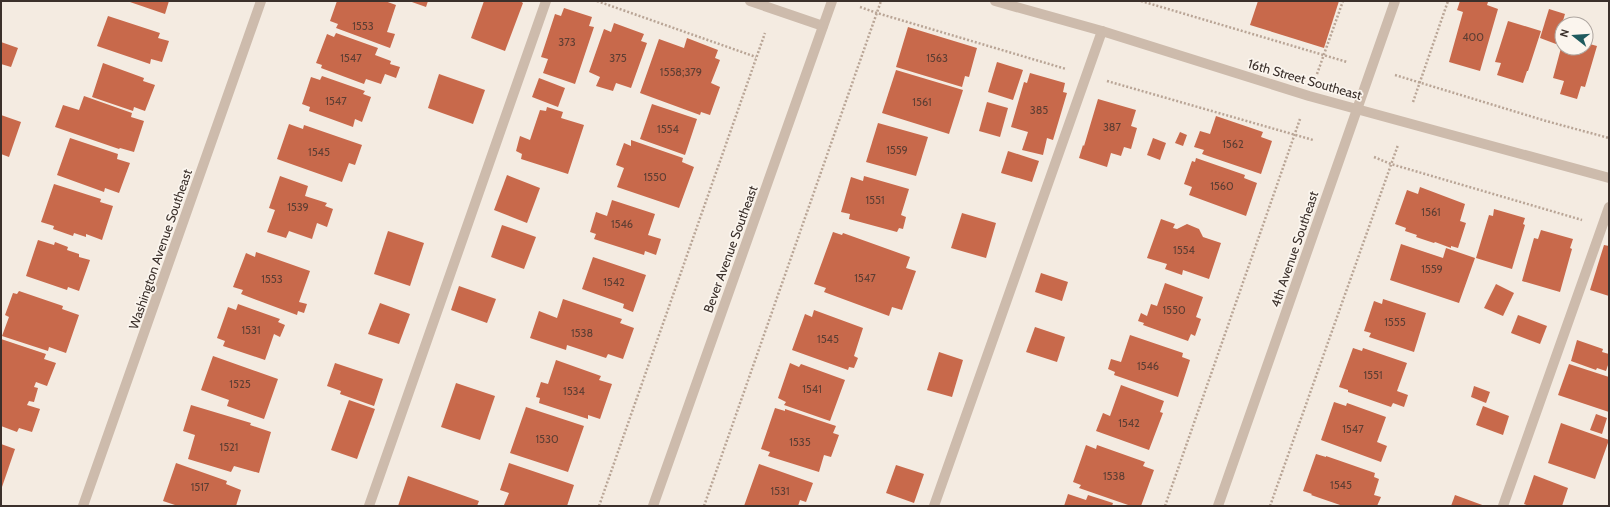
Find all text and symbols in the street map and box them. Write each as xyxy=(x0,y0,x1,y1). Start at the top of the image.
north arrow xyxy=(1554,16,1594,56)
house number: 1553 xyxy=(352,19,374,33)
text: N xyxy=(1557,27,1572,39)
house number: 400 xyxy=(1462,30,1484,44)
house number: 373 xyxy=(558,35,576,49)
house number: 1547 xyxy=(340,51,362,65)
house number: 375 xyxy=(609,51,627,65)
house number: 1563 xyxy=(926,51,948,65)
street label: 16th Street Southeast xyxy=(1246,55,1364,103)
house number: 1558;379 xyxy=(660,65,702,79)
house number: 1547 xyxy=(325,94,347,108)
house number: 1561 xyxy=(912,95,932,109)
house number: 385 xyxy=(1030,103,1048,117)
house number: 387 xyxy=(1103,120,1122,134)
house number: 1554 xyxy=(657,122,680,136)
house number: 1562 xyxy=(1222,137,1244,151)
house number: 1559 xyxy=(886,143,908,157)
house number: 1545 xyxy=(308,145,330,159)
street label: Washington Avenue Southeast xyxy=(125,166,195,331)
house number: 1550 xyxy=(643,170,667,184)
house number: 1560 xyxy=(1210,179,1234,193)
street label: Bever Avenue Southeast xyxy=(700,183,761,315)
street label: 4th Avenue Southeast xyxy=(1267,188,1322,309)
house number: 1551 xyxy=(865,193,885,207)
house number: 1539 xyxy=(287,200,309,214)
house number: 1561 xyxy=(1421,205,1441,219)
house number: 1546 xyxy=(611,217,633,231)
house number: 1554 xyxy=(1173,243,1196,257)
house number: 1559 xyxy=(1421,262,1443,276)
house number: 1547 xyxy=(854,271,876,285)
house number: 1553 xyxy=(261,272,283,286)
house number: 1542 xyxy=(603,275,625,289)
house number: 1550 xyxy=(1162,303,1186,317)
house number: 1555 xyxy=(1384,315,1406,329)
house number: 1531 xyxy=(241,323,261,337)
house number: 1538 xyxy=(571,326,593,340)
house number: 1545 xyxy=(817,332,839,346)
house number: 1546 xyxy=(1137,359,1159,373)
house number: 1551 xyxy=(1363,368,1383,382)
house number: 1525 xyxy=(229,377,251,391)
house number: 1541 xyxy=(802,382,822,396)
house number: 1534 xyxy=(563,384,586,398)
house number: 1542 xyxy=(1118,416,1140,430)
house number: 1547 xyxy=(1342,422,1364,436)
house number: 1530 xyxy=(535,432,559,446)
house number: 1535 xyxy=(789,435,811,449)
house number: 1521 xyxy=(220,440,238,454)
house number: 1538 xyxy=(1103,469,1125,483)
house number: 1545 xyxy=(1330,478,1352,492)
house number: 1517 xyxy=(191,480,210,494)
house number: 1531 xyxy=(770,484,790,498)

